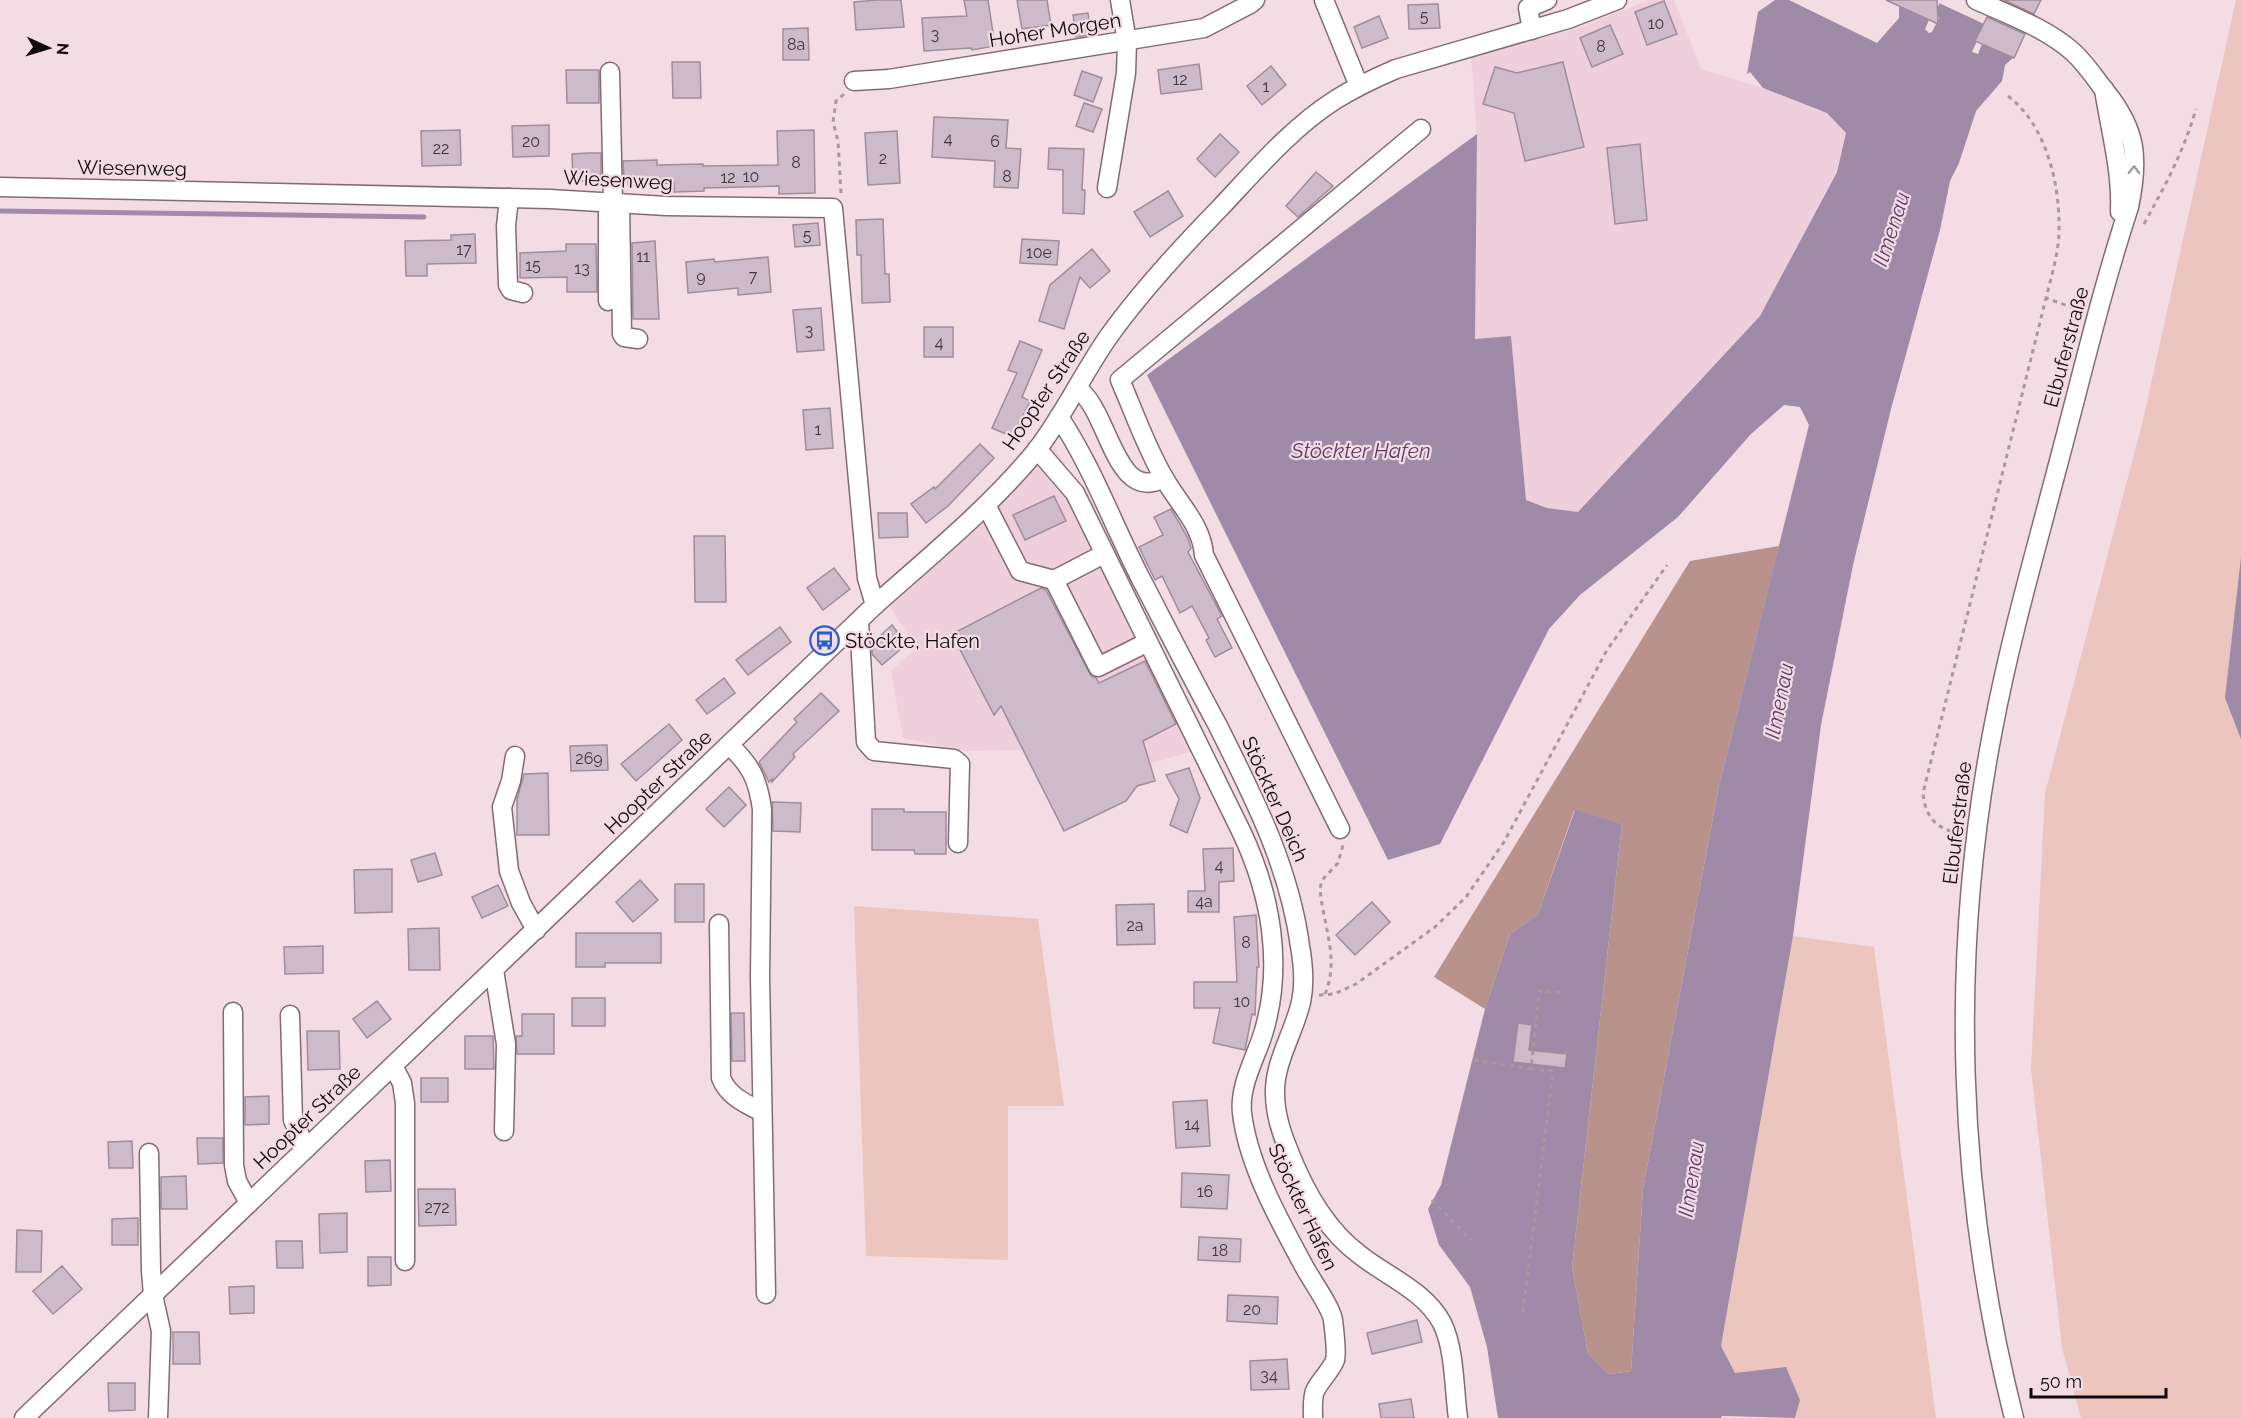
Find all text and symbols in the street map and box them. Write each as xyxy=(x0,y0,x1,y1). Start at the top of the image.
house number: 5 xyxy=(1420,7,1429,26)
street label: Hoher Morgen xyxy=(987,8,1123,52)
house number: 10 xyxy=(1648,14,1664,33)
north arrow xyxy=(18,18,78,78)
house number: 3 xyxy=(931,25,939,44)
house number: 8a xyxy=(787,35,805,54)
house number: 8 xyxy=(1596,37,1606,56)
text: N xyxy=(53,42,72,56)
house number: 12 xyxy=(1172,70,1188,89)
house number: 1 xyxy=(1263,77,1270,96)
house number: 4 xyxy=(944,129,953,148)
house number: 20 xyxy=(522,132,540,151)
house number: 6 xyxy=(990,132,1000,151)
house number: 22 xyxy=(433,139,449,158)
house number: 2 xyxy=(879,149,887,168)
house number: 8 xyxy=(791,153,801,172)
street label: Wiesenweg xyxy=(77,155,187,181)
street label: Wiesenweg xyxy=(563,165,673,195)
one-way arrow xyxy=(2128,165,2140,174)
house number: 10 xyxy=(743,167,759,186)
house number: 8 xyxy=(1002,167,1012,186)
house number: 12 xyxy=(720,168,736,187)
water label: Ilmenau xyxy=(1867,189,1915,269)
house number: 5 xyxy=(803,226,812,245)
house number: 17 xyxy=(456,240,472,259)
house number: 10e xyxy=(1026,243,1052,262)
house number: 11 xyxy=(636,247,650,266)
house number: 15 xyxy=(525,256,541,275)
house number: 13 xyxy=(574,259,590,278)
house number: 9 xyxy=(696,267,706,286)
house number: 7 xyxy=(749,267,758,286)
street label: Elbuferstraße xyxy=(2038,284,2094,410)
house number: 3 xyxy=(805,321,813,340)
street label: Hoopter Straße xyxy=(997,325,1095,455)
house number: 4 xyxy=(935,333,944,352)
house number: 1 xyxy=(815,420,822,439)
water label: Stöckter Hafen xyxy=(1290,438,1431,463)
bus stop icon: Stöckte, Hafen xyxy=(808,625,840,657)
place label: Stöckte, Hafen xyxy=(845,629,980,653)
water label: Ilmenau xyxy=(1759,661,1799,741)
street label: Hoopter Straße xyxy=(599,725,717,839)
street label: Stöckter Deich xyxy=(1237,732,1313,866)
house number: 269 xyxy=(575,749,603,768)
street label: Elbuferstraße xyxy=(1938,760,1976,886)
house number: 4 xyxy=(1215,856,1224,875)
house number: 4a xyxy=(1195,892,1213,911)
house number: 2a xyxy=(1126,916,1144,935)
house number: 8 xyxy=(1241,933,1251,952)
house number: 10 xyxy=(1234,992,1250,1011)
street label: Hoopter Straße xyxy=(248,1060,366,1174)
house number: 14 xyxy=(1184,1115,1200,1134)
water label: Ilmenau xyxy=(1673,1139,1709,1219)
street label: Stöckter Hafen xyxy=(1263,1140,1343,1274)
house number: 16 xyxy=(1197,1182,1213,1201)
house number: 272 xyxy=(424,1198,450,1217)
house number: 18 xyxy=(1212,1241,1228,1260)
house number: 20 xyxy=(1243,1300,1261,1319)
scale bar xyxy=(2031,1361,2166,1399)
house number: 34 xyxy=(1260,1366,1278,1385)
text: 50 m xyxy=(2040,1371,2082,1392)

